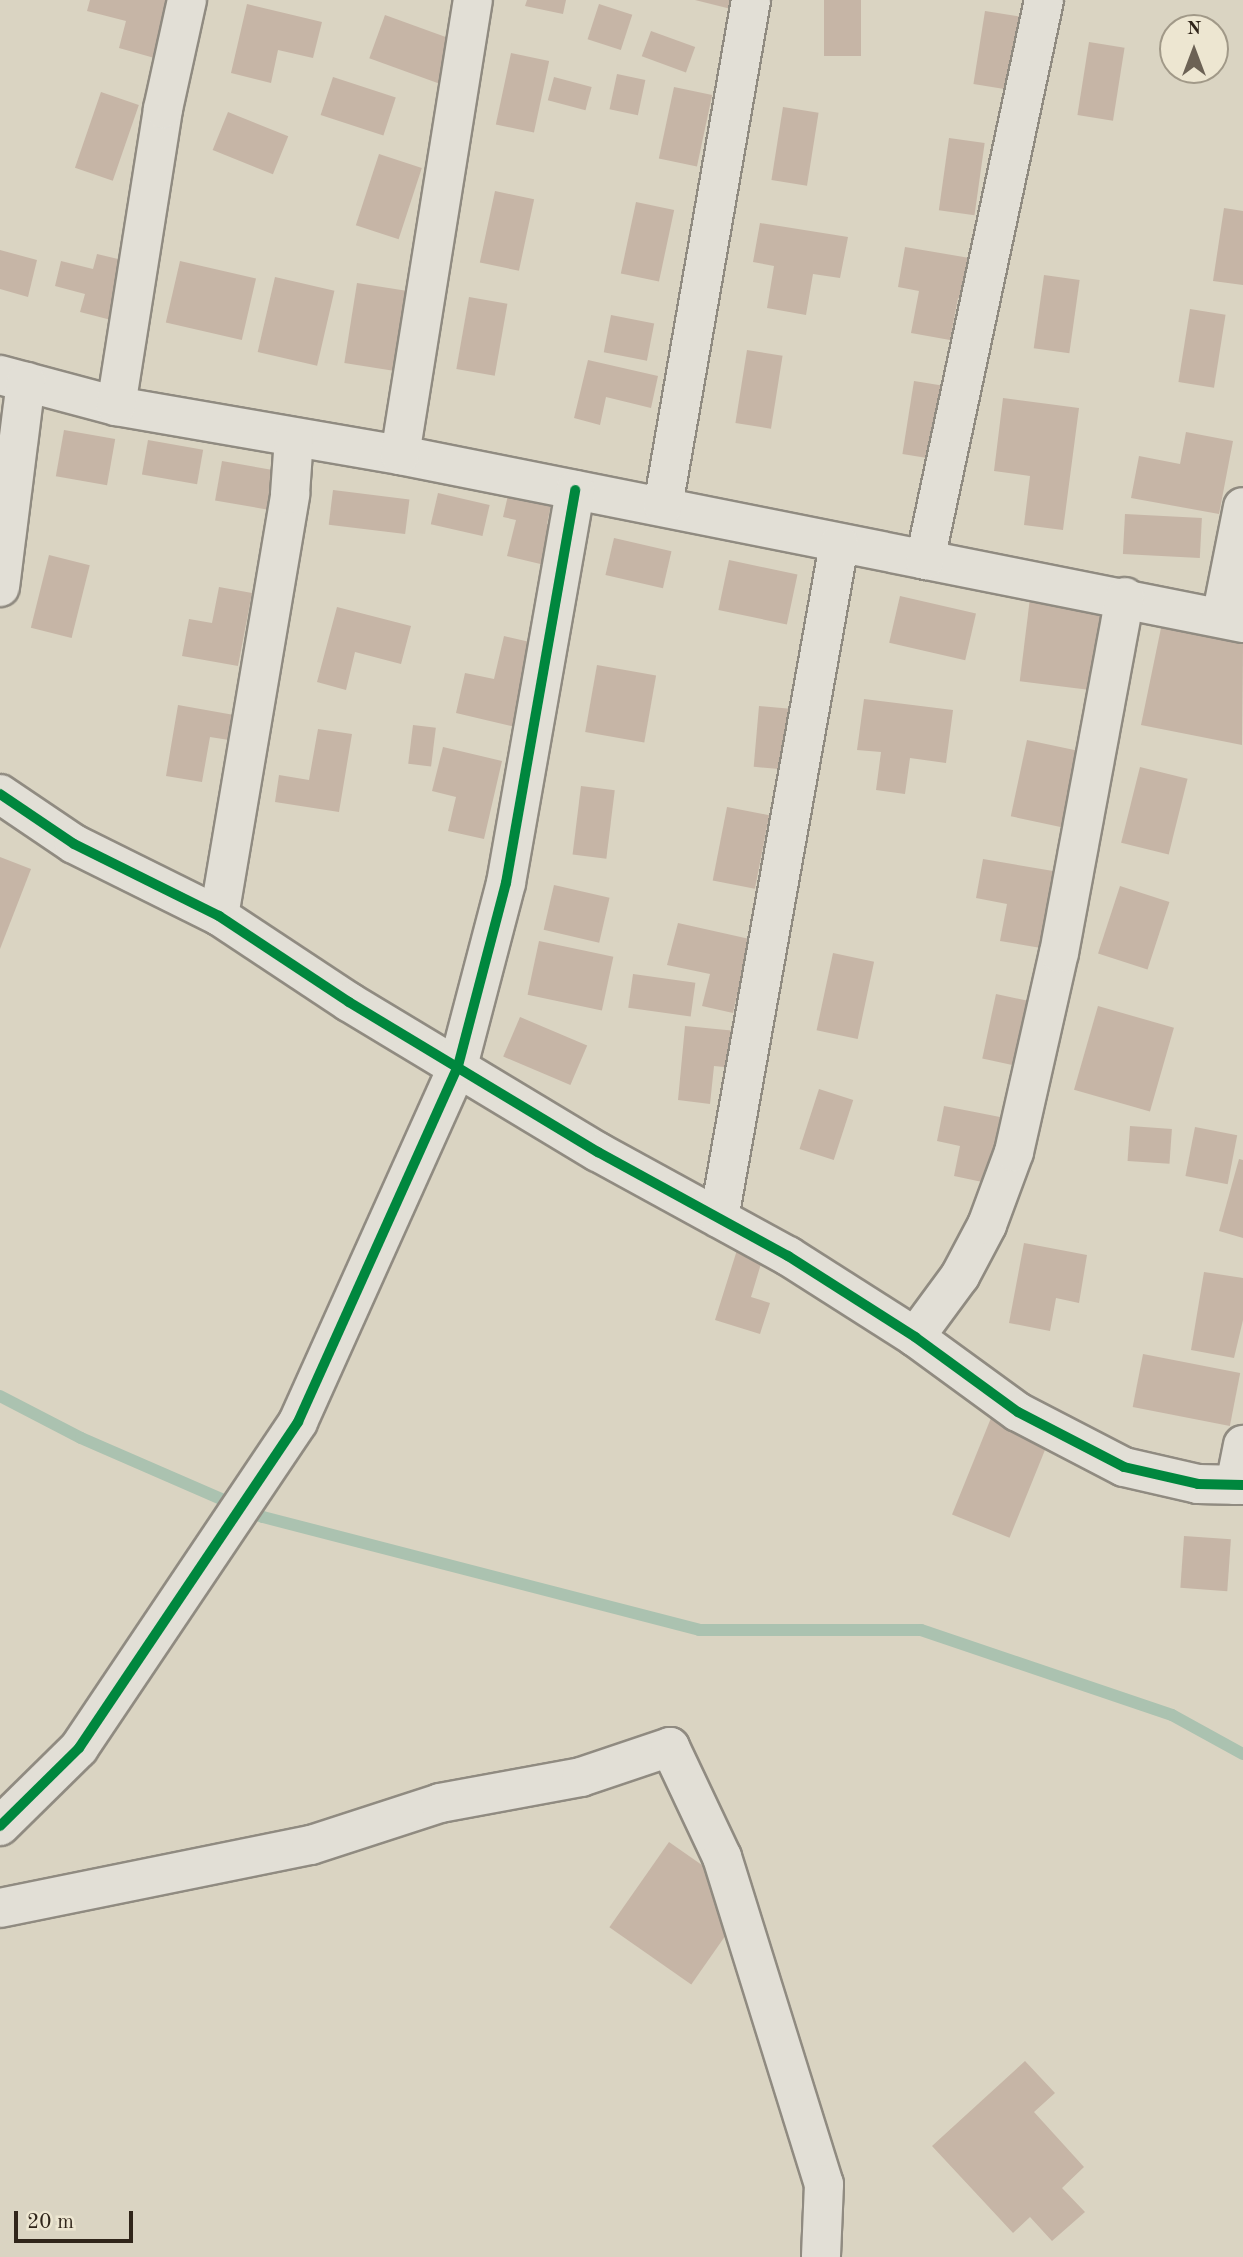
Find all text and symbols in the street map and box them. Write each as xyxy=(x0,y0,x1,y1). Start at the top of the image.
north arrow xyxy=(1159,14,1229,84)
text: N xyxy=(1187,20,1201,39)
scale bar xyxy=(18,2198,136,2242)
text: 20 m xyxy=(27,2212,74,2233)

